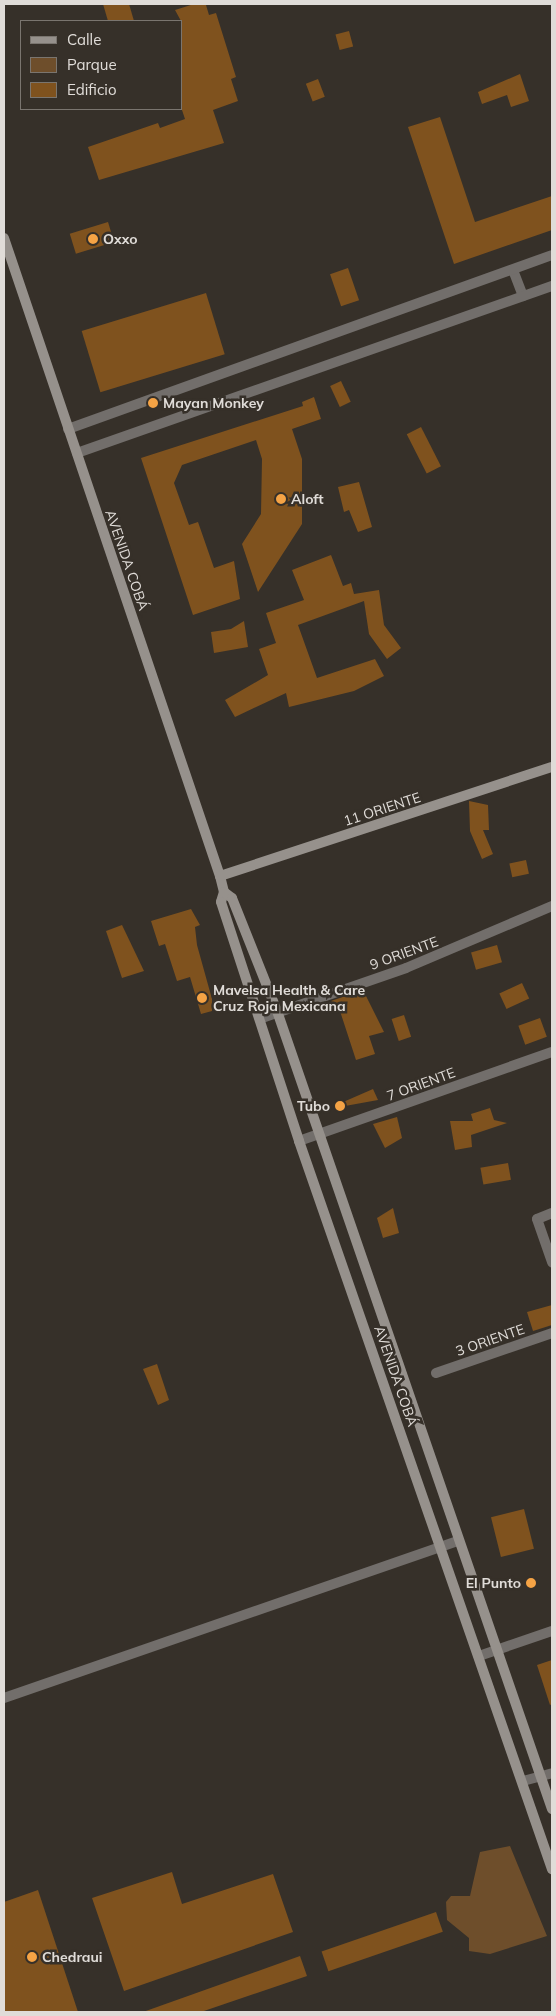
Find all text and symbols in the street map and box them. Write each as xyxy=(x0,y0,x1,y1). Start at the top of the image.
legend xyxy=(20,20,182,110)
text: Calle xyxy=(67,30,101,49)
text: Parque xyxy=(67,55,117,74)
text: Edificio xyxy=(67,80,117,99)
place label: Oxxo xyxy=(103,231,137,247)
marker: Oxxo xyxy=(87,233,99,245)
place label: Mayan Monkey xyxy=(163,395,264,411)
marker: Mayan Monkey xyxy=(147,397,159,409)
place label: Aloft xyxy=(291,491,323,507)
marker: Aloft xyxy=(275,493,287,505)
street label: AVENIDA COBÁ xyxy=(102,507,152,613)
street label: 11 ORIENTE xyxy=(341,789,423,829)
street label: 9 ORIENTE xyxy=(368,933,440,973)
place label: Mavelsa Health & Care Cruz Roja Mexicana xyxy=(213,982,365,1014)
marker: Mavelsa Health & Care Cruz Roja Mexicana xyxy=(195,991,209,1005)
street label: 7 ORIENTE xyxy=(385,1064,457,1104)
place label: Tubo xyxy=(297,1098,330,1114)
marker: Tubo xyxy=(334,1100,346,1112)
street label: 3 ORIENTE xyxy=(453,1320,527,1360)
street label: AVENIDA COBÁ xyxy=(371,1323,421,1429)
place label: El Punto xyxy=(466,1575,521,1591)
marker: El Punto xyxy=(525,1577,537,1589)
place label: Chedraui xyxy=(42,1949,102,1965)
marker: Chedraui xyxy=(26,1951,38,1963)

